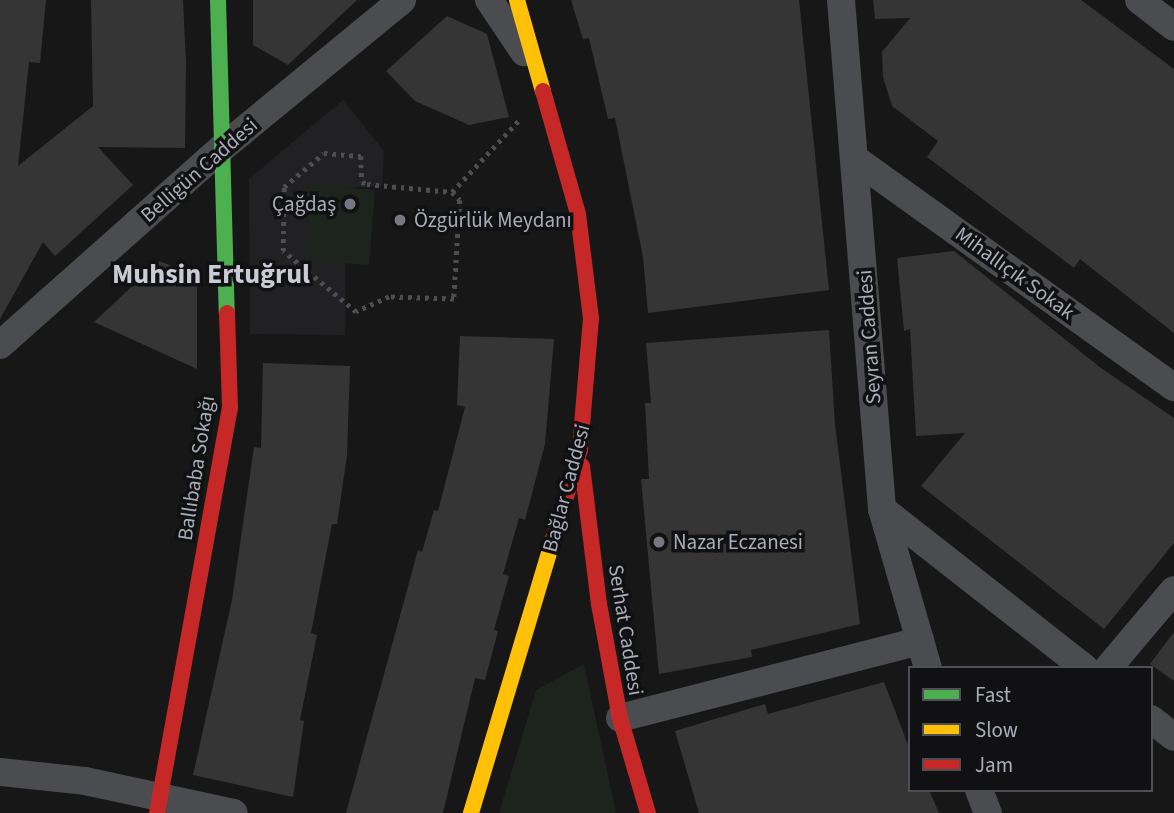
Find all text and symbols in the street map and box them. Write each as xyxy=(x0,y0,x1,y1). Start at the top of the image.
street label: Belligün Caddesi xyxy=(135,112,263,228)
place label: Çağdaş xyxy=(272,191,336,217)
marker: Çağdaş xyxy=(342,196,358,212)
place label: Özgürlük Meydanı xyxy=(414,207,572,233)
marker: Özgürlük Meydanı xyxy=(392,212,408,228)
street label: Mihallıçık Sokak xyxy=(950,221,1080,325)
district label: Muhsin Ertuğrul xyxy=(112,257,310,291)
street label: Seyran Caddesi xyxy=(852,269,886,405)
street label: Ballıbaba Sokağı xyxy=(172,394,220,542)
street label: Bağlar Caddesi xyxy=(537,421,595,555)
place label: Nazar Eczanesi xyxy=(673,529,803,555)
marker: Nazar Eczanesi xyxy=(651,534,667,550)
street label: Serhat Caddesi xyxy=(603,563,649,697)
legend xyxy=(908,666,1153,792)
text: Fast xyxy=(975,680,1011,710)
text: Slow xyxy=(975,715,1018,745)
text: Jam xyxy=(975,750,1013,780)

